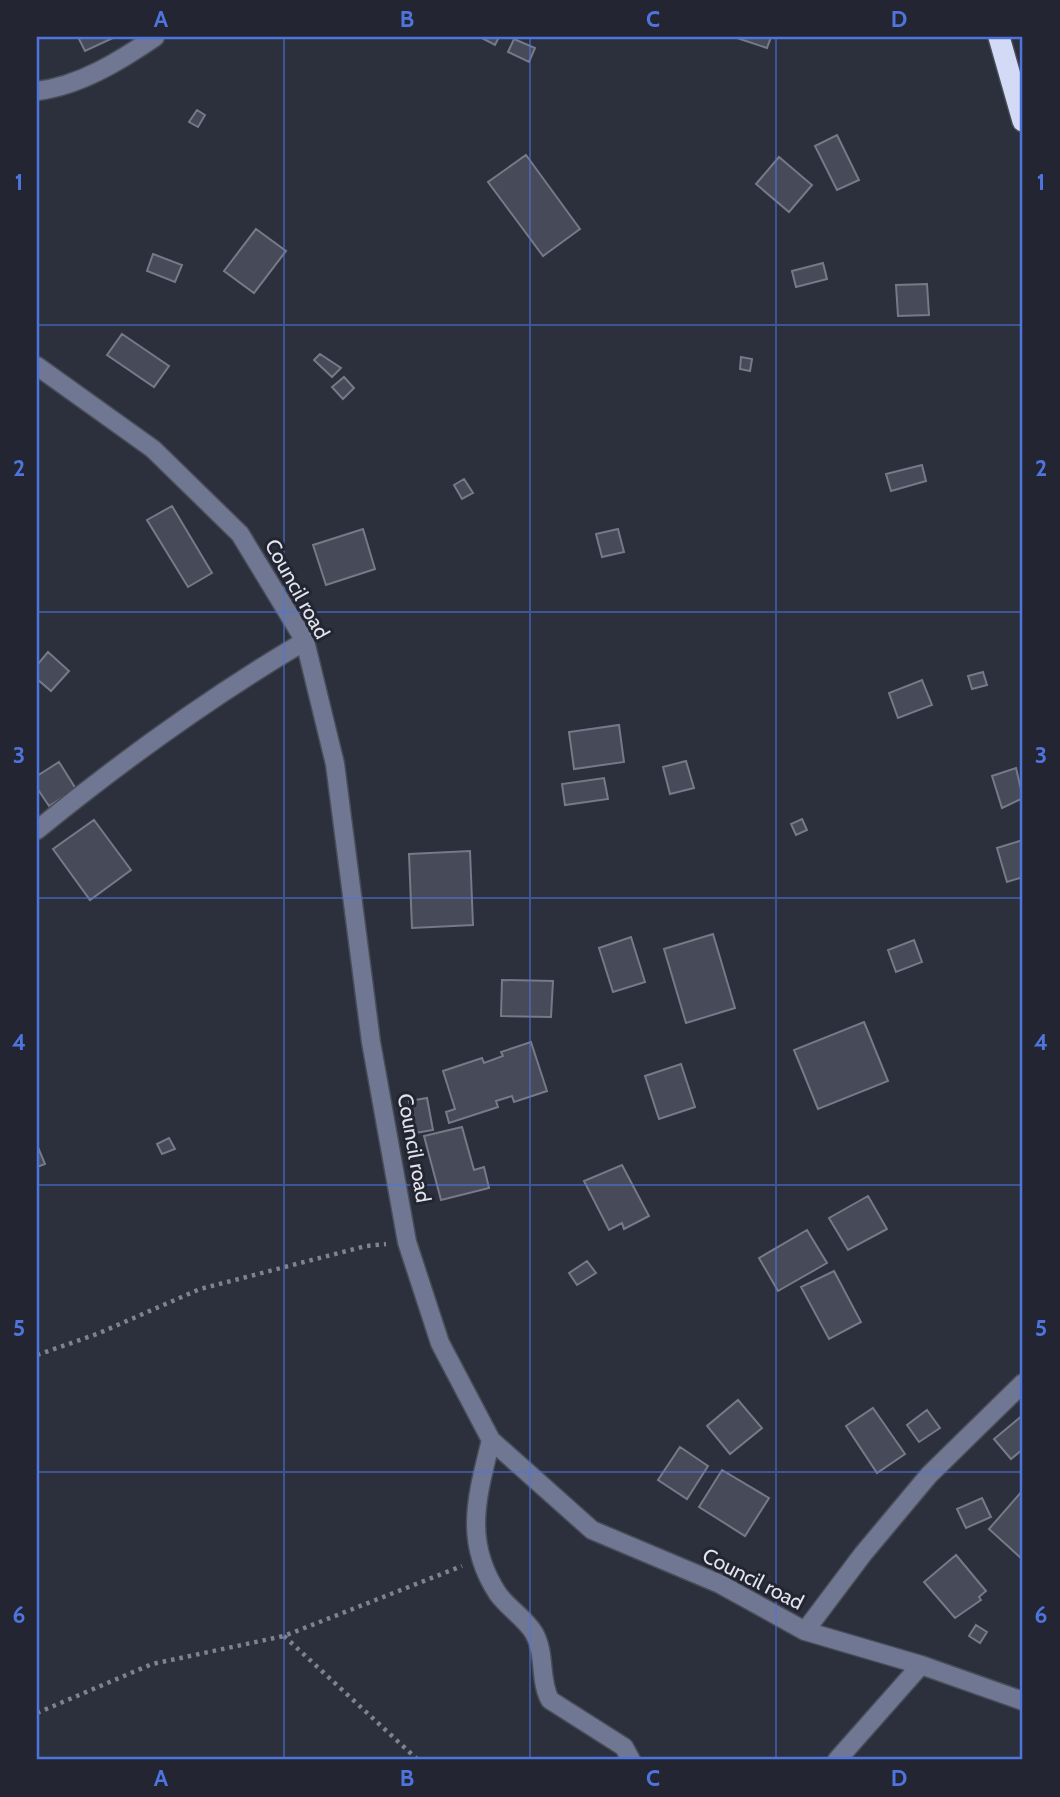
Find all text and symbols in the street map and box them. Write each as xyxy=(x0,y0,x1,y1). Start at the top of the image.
text: A xyxy=(154,5,169,33)
text: B xyxy=(400,5,414,33)
text: C xyxy=(646,5,660,33)
text: D xyxy=(891,5,907,33)
text: 1 xyxy=(15,168,23,196)
text: 1 xyxy=(1037,168,1045,196)
text: 2 xyxy=(13,454,25,482)
text: 2 xyxy=(1035,454,1047,482)
street label: Council road xyxy=(260,534,335,643)
text: 3 xyxy=(13,741,25,769)
text: 3 xyxy=(1035,741,1047,769)
text: 4 xyxy=(12,1028,26,1056)
text: 4 xyxy=(1034,1028,1048,1056)
street label: Council road xyxy=(393,1091,436,1204)
text: 5 xyxy=(13,1314,25,1342)
text: 5 xyxy=(1035,1314,1047,1342)
street label: Council road xyxy=(698,1542,808,1615)
text: 6 xyxy=(13,1601,25,1629)
text: 6 xyxy=(1035,1601,1047,1629)
text: A xyxy=(154,1764,169,1792)
text: B xyxy=(400,1764,414,1792)
text: C xyxy=(646,1764,660,1792)
text: D xyxy=(891,1764,907,1792)

